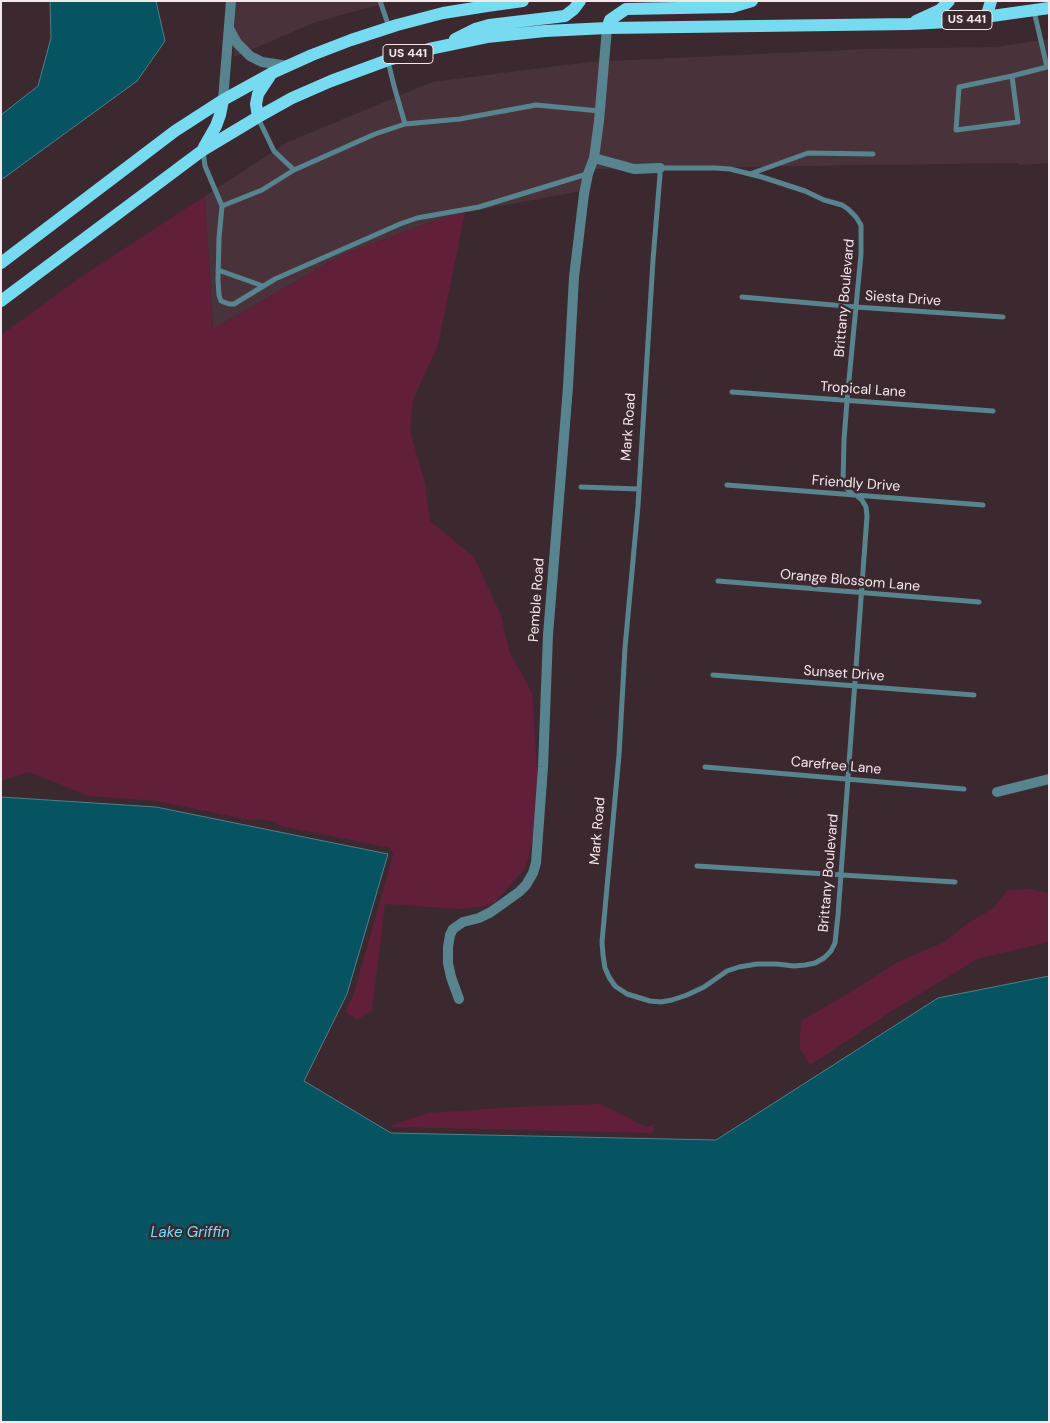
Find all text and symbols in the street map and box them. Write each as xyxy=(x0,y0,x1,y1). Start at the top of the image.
road number: US 441 xyxy=(942,10,992,30)
road number: US 441 xyxy=(383,44,433,64)
street label: Brittany Boulevard xyxy=(831,238,859,358)
street label: Siesta Drive xyxy=(864,288,942,310)
street label: Tropical Lane xyxy=(820,379,906,401)
street label: Mark Road xyxy=(618,393,640,461)
street label: Friendly Drive xyxy=(811,473,901,495)
street label: Pemble Road xyxy=(526,557,548,643)
street label: Orange Blossom Lane xyxy=(779,567,921,595)
street label: Sunset Drive xyxy=(803,663,885,685)
street label: Carefree Lane xyxy=(790,754,882,778)
street label: Mark Road xyxy=(587,796,609,866)
street label: Brittany Boulevard xyxy=(815,813,843,933)
water label: Lake Griffin xyxy=(150,1224,230,1242)

